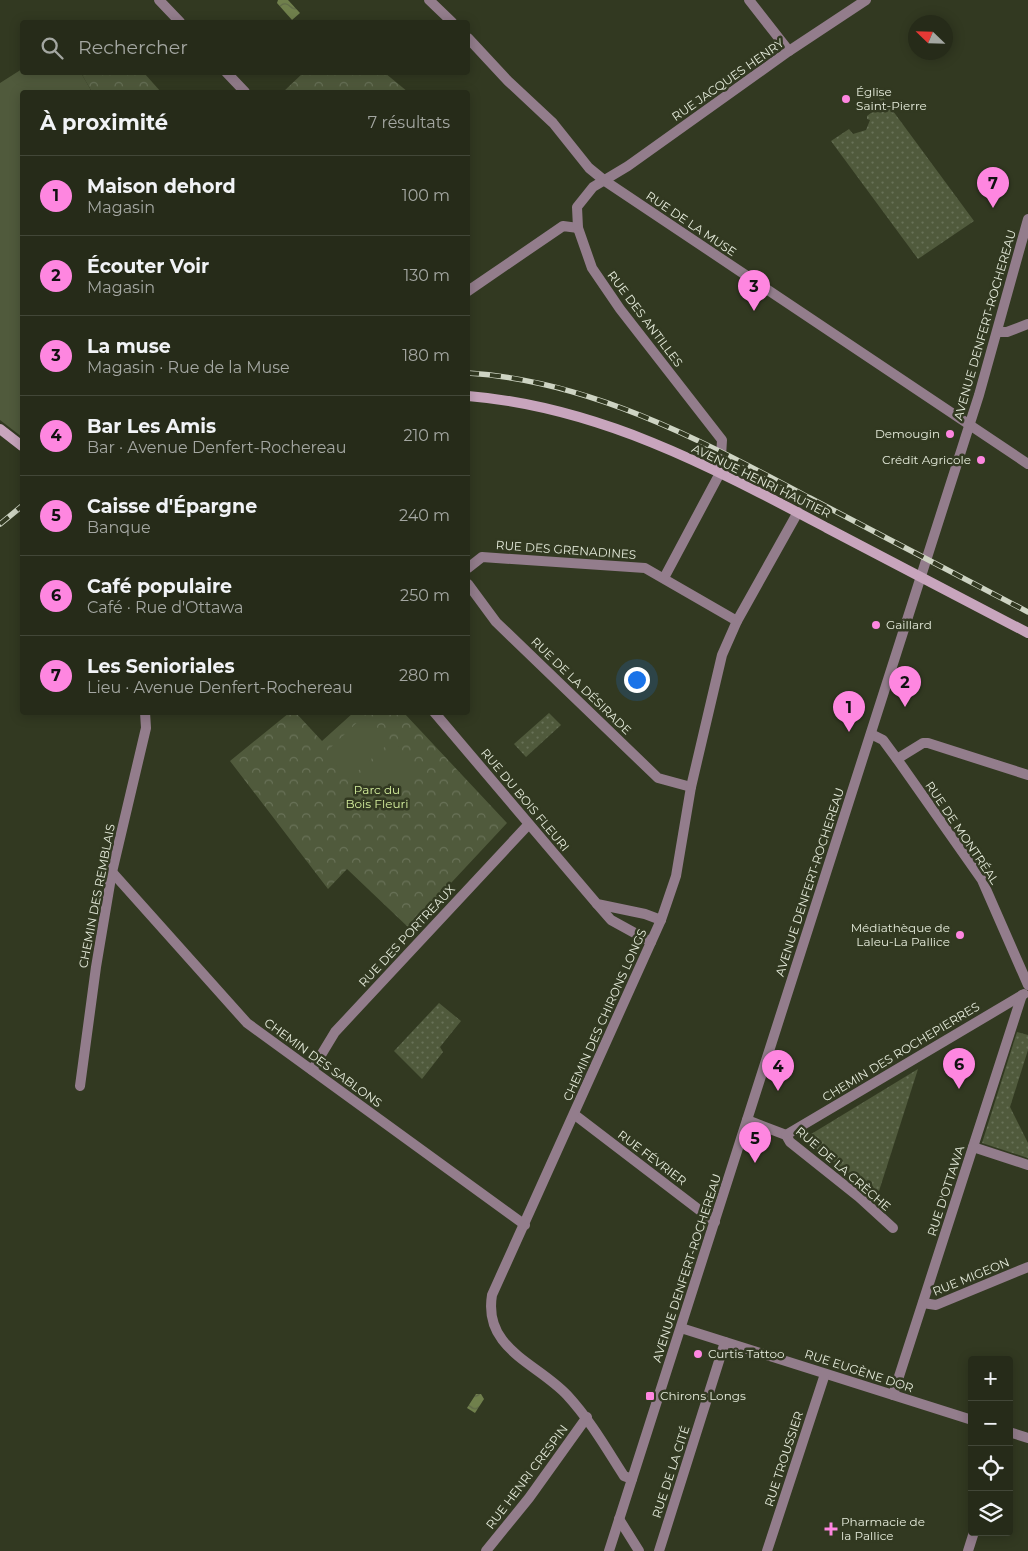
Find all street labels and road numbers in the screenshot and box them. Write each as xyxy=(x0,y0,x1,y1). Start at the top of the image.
street label: RUE JACQUES HENRY xyxy=(669,35,787,124)
street label: RUE DE LA MUSE xyxy=(643,188,739,259)
street label: AVENUE DENFERT-ROCHEREAU xyxy=(950,228,1019,422)
street label: RUE DES ANTILLES xyxy=(604,268,686,370)
street label: AVENUE HENRI HAUTIER xyxy=(689,440,833,521)
street label: RUE DES GRENADINES xyxy=(495,537,637,562)
street label: RUE DE LA DÉSIRADE xyxy=(528,634,635,737)
street label: RUE DU BOIS FLEURI xyxy=(478,745,573,854)
street label: RUE DE MONTRÉAL xyxy=(922,778,1002,887)
street label: AVENUE DENFERT-ROCHEREAU xyxy=(772,786,847,978)
street label: CHEMIN DES REMBLAIS xyxy=(75,823,118,969)
street label: RUE DES PORTREAUX xyxy=(355,881,458,990)
street label: CHEMIN DES CHIRONS LONGS xyxy=(560,926,649,1103)
street label: CHEMIN DES ROCHEPIERRES xyxy=(819,999,982,1105)
street label: CHEMIN DES SABLONS xyxy=(261,1015,385,1110)
street label: RUE DE LA CRÈCHE xyxy=(793,1123,894,1214)
street label: RUE FÉVRIER xyxy=(615,1127,690,1188)
street label: RUE D'OTTAWA xyxy=(924,1143,967,1238)
street label: AVENUE DENFERT-ROCHEREAU xyxy=(649,1172,724,1364)
street label: RUE MIGEON xyxy=(930,1254,1011,1299)
street label: RUE EUGÈNE DOR xyxy=(803,1346,916,1395)
street label: RUE TROUSSIER xyxy=(761,1409,806,1509)
street label: RUE HENRI CRESPIN xyxy=(482,1422,571,1532)
street label: RUE DE LA CITÉ xyxy=(649,1424,693,1520)

